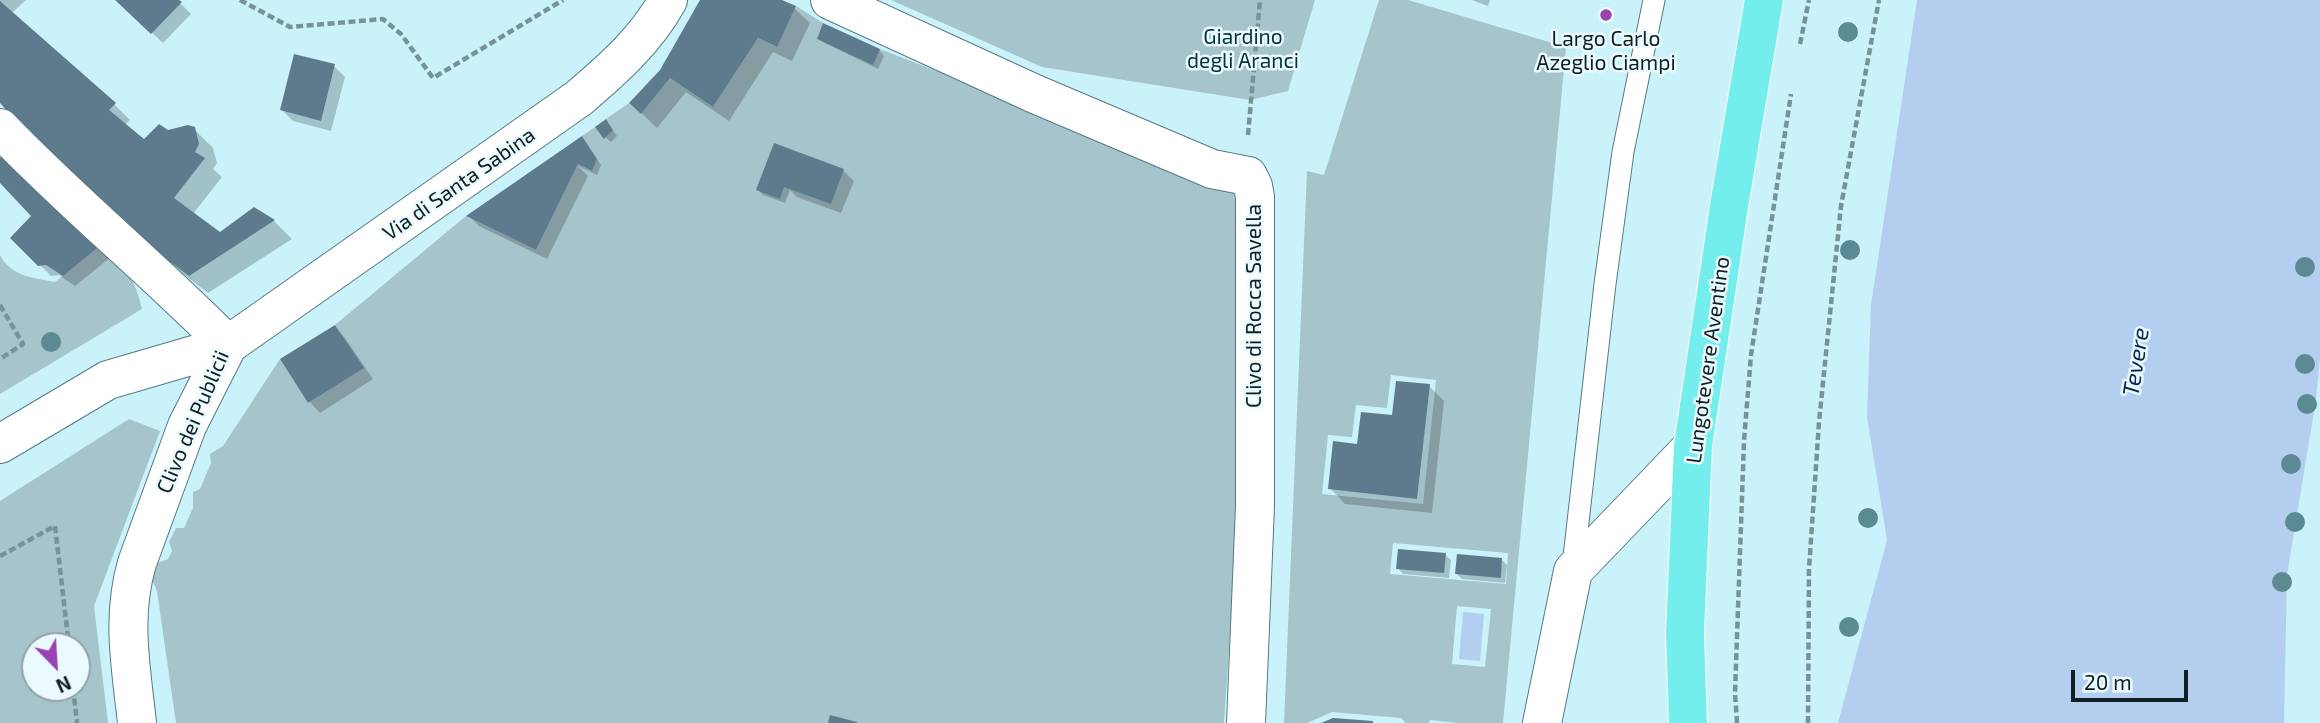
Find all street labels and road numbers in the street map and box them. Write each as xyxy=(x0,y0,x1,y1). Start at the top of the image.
street label: Via di Santa Sabina xyxy=(378,122,540,246)
street label: Clivo di Rocca Savella xyxy=(1241,204,1267,408)
street label: Lungotevere Aventino xyxy=(1681,255,1735,465)
street label: Clivo dei Publicii xyxy=(152,347,234,497)

